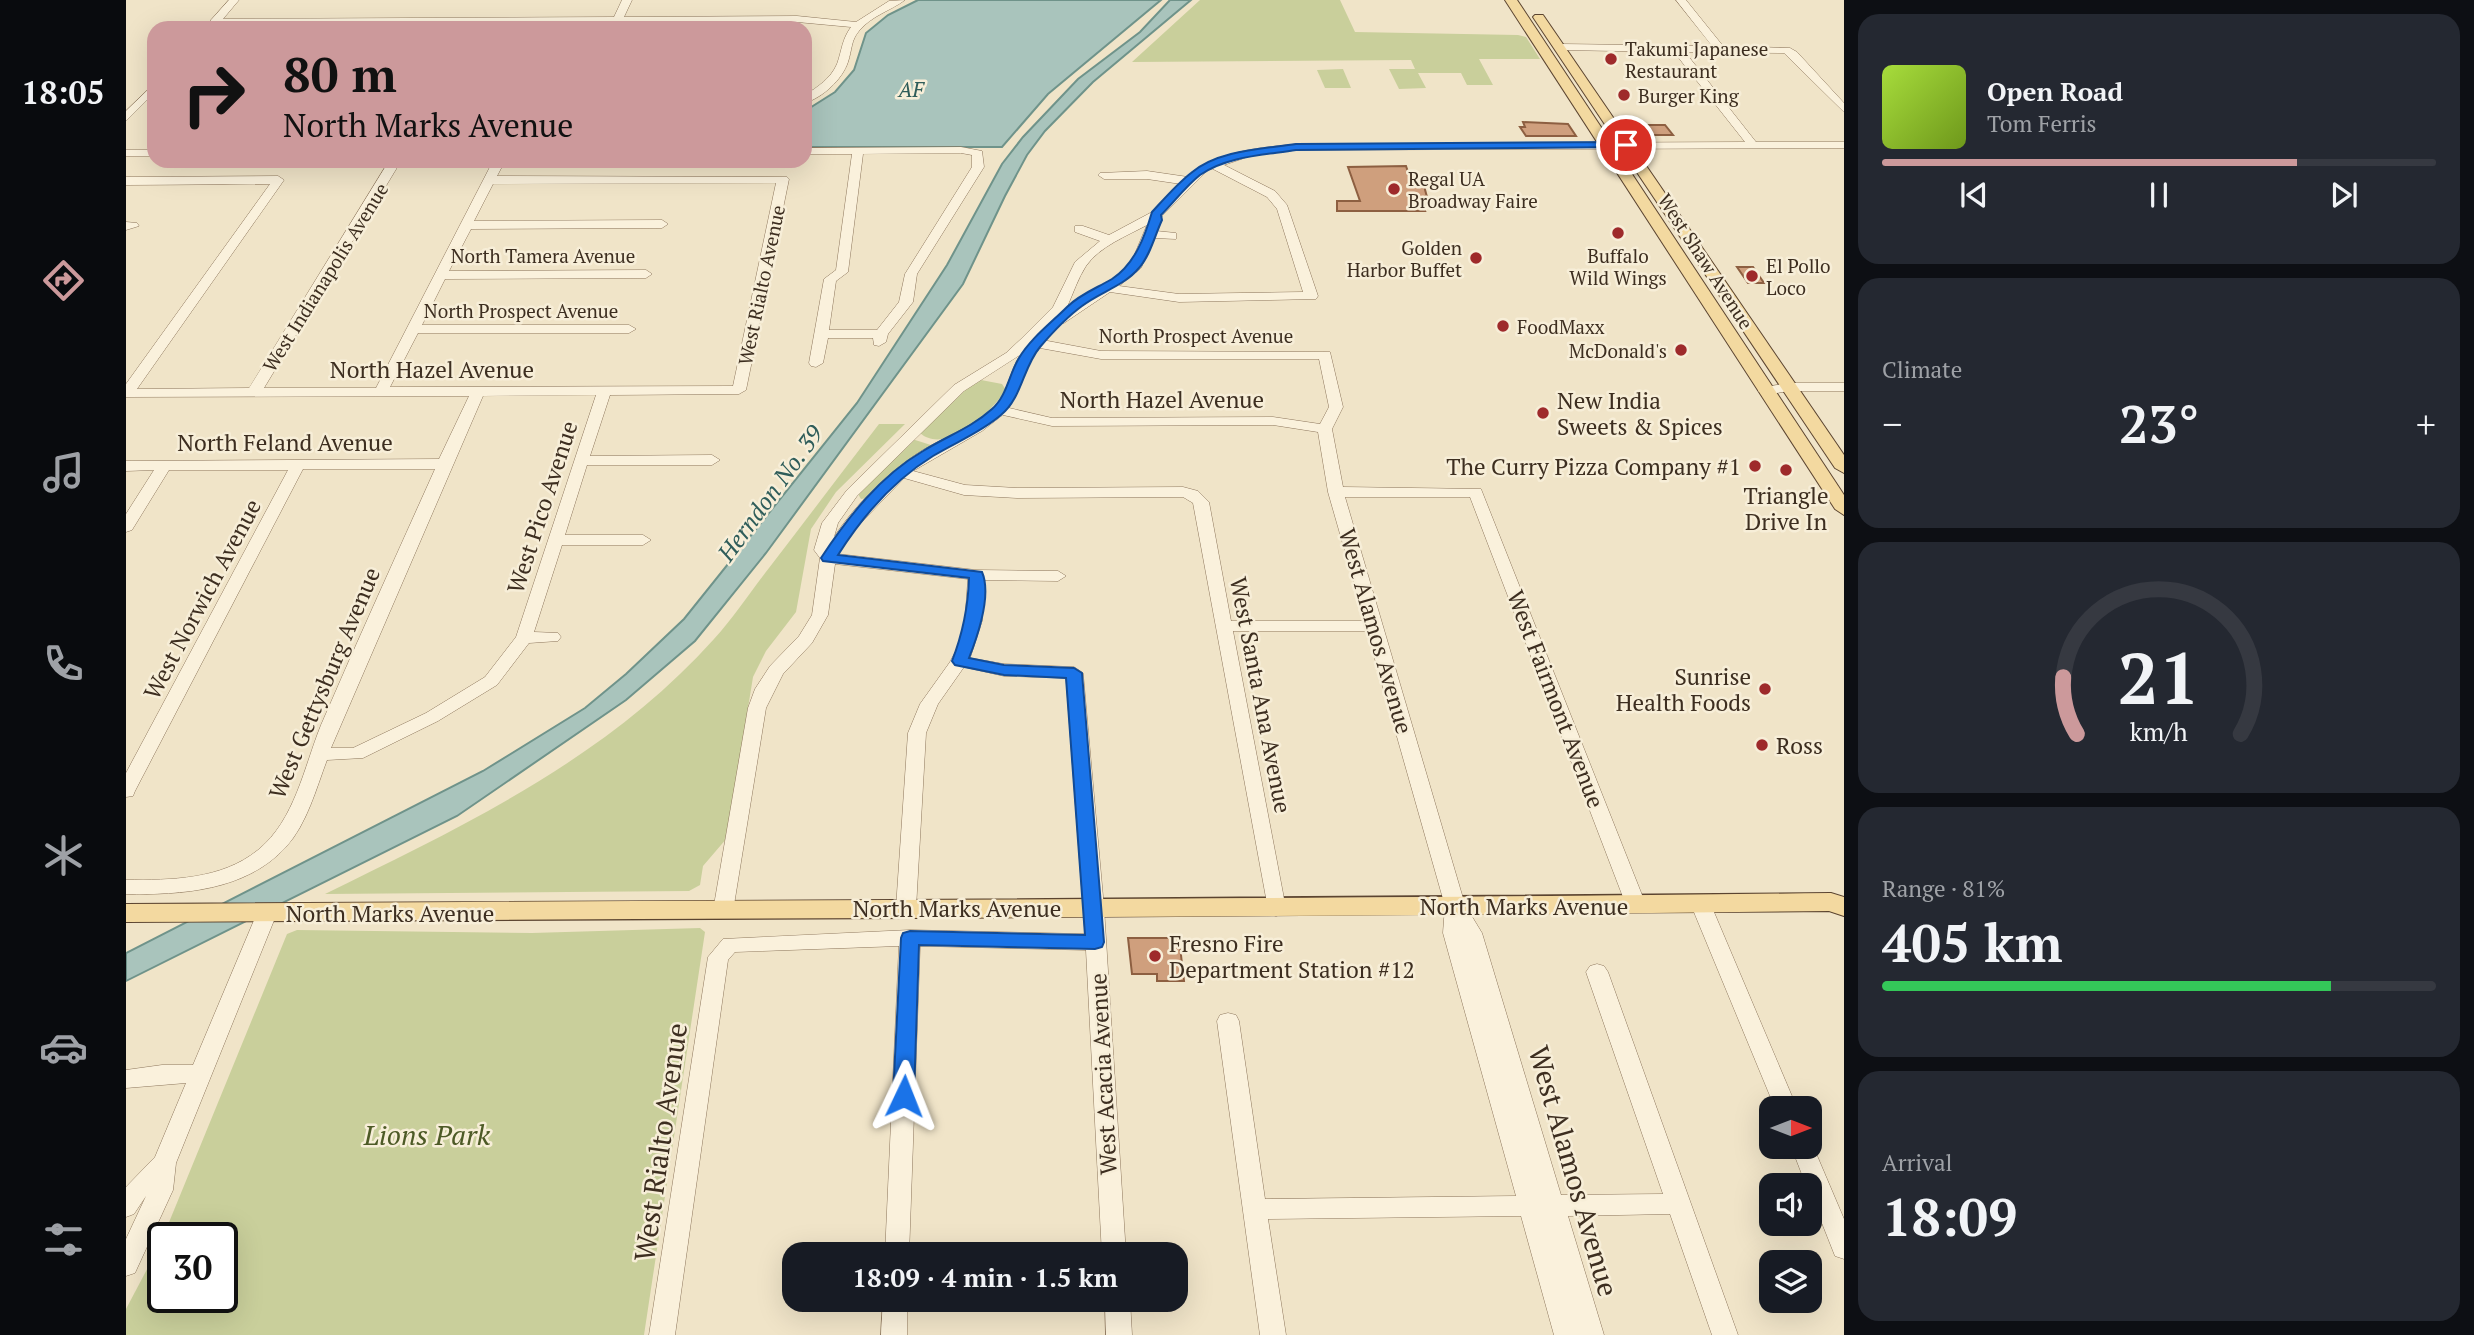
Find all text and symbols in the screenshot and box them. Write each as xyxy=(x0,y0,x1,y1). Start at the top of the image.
place label: Takumi Japanese Restaurant xyxy=(1625,36,1768,83)
text: 80 m xyxy=(283,41,397,106)
icon: right xyxy=(168,49,259,140)
marker: Takumi Japanese Restaurant xyxy=(1603,51,1619,67)
text: 18:05 xyxy=(21,71,105,113)
text: Open Road xyxy=(1987,74,2123,108)
water label: AF xyxy=(896,75,925,103)
place label: Burger King xyxy=(1638,83,1740,108)
marker: Burger King xyxy=(1616,87,1632,103)
text: North Marks Avenue xyxy=(283,104,573,146)
text: Tom Ferris xyxy=(1987,108,2097,139)
pin xyxy=(1596,115,1656,175)
icon: arrive xyxy=(1607,126,1645,164)
place label: Regal UA Broadway Faire xyxy=(1408,166,1538,213)
icon: previous xyxy=(1955,176,1993,214)
icon: pause xyxy=(2140,176,2178,214)
icon: next xyxy=(2325,176,2363,214)
street label: West Indianapolis Avenue xyxy=(257,178,393,376)
marker: Regal UA Broadway Faire xyxy=(1386,181,1402,197)
street label: West Shaw Avenue xyxy=(1653,188,1759,334)
street label: West Rialto Avenue xyxy=(732,203,790,367)
marker: Buffalo Wild Wings xyxy=(1610,225,1626,241)
place label: Golden Harbor Buffet xyxy=(1347,235,1462,282)
street label: North Tamera Avenue xyxy=(451,243,635,268)
place label: Buffalo Wild Wings xyxy=(1569,243,1667,290)
marker: Golden Harbor Buffet xyxy=(1468,250,1484,266)
place label: El Pollo Loco xyxy=(1766,253,1831,300)
icon: directions xyxy=(39,256,88,305)
marker: El Pollo Loco xyxy=(1744,268,1760,284)
street label: North Prospect Avenue xyxy=(424,298,618,323)
place label: FoodMaxx xyxy=(1517,314,1605,339)
marker: FoodMaxx xyxy=(1495,318,1511,334)
street label: North Prospect Avenue xyxy=(1099,323,1293,348)
place label: McDonald's xyxy=(1569,338,1667,363)
marker: McDonald's xyxy=(1673,342,1689,358)
street label: North Hazel Avenue xyxy=(330,354,534,385)
text: Climate xyxy=(1882,354,1962,385)
street label: North Hazel Avenue xyxy=(1060,384,1264,415)
place label: New India Sweets & Spices xyxy=(1557,385,1723,442)
text: 23° xyxy=(2119,389,2199,458)
text: − xyxy=(1882,399,1902,449)
text: + xyxy=(2416,399,2436,449)
marker: New India Sweets & Spices xyxy=(1535,405,1551,421)
street label: West Pico Avenue xyxy=(499,417,585,597)
water label: Herndon No. 39 xyxy=(709,418,830,568)
street label: North Feland Avenue xyxy=(177,427,393,458)
icon: music xyxy=(39,448,88,497)
place label: The Curry Pizza Company #1 xyxy=(1446,451,1741,482)
marker: The Curry Pizza Company #1 xyxy=(1747,458,1763,474)
marker: Triangle Drive In xyxy=(1778,462,1794,478)
place label: Triangle Drive In xyxy=(1743,480,1829,537)
street label: West Norwich Avenue xyxy=(136,493,268,705)
street label: West Alamos Avenue xyxy=(1332,525,1420,737)
street label: West Gettysburg Avenue xyxy=(261,562,387,804)
street label: West Santa Ana Avenue xyxy=(1223,574,1299,816)
street label: West Fairmont Avenue xyxy=(1500,586,1612,812)
text: 21 xyxy=(2118,628,2200,725)
icon: phone xyxy=(39,639,88,688)
place label: Sunrise Health Foods xyxy=(1616,661,1751,718)
marker: Sunrise Health Foods xyxy=(1757,681,1773,697)
text: km/h xyxy=(2130,714,2188,747)
place label: Ross xyxy=(1776,730,1823,761)
marker: Ross xyxy=(1754,737,1770,753)
icon: climate xyxy=(39,831,88,880)
text: Range · 81% xyxy=(1882,873,2005,904)
street label: North Marks Avenue xyxy=(1420,891,1628,922)
street label: North Marks Avenue xyxy=(853,893,1061,924)
street label: North Marks Avenue xyxy=(286,898,494,929)
text: 405 km xyxy=(1882,908,2063,977)
place label: Fresno Fire Department Station #12 xyxy=(1169,928,1415,985)
marker: Fresno Fire Department Station #12 xyxy=(1147,948,1163,964)
street label: West Acacia Avenue xyxy=(1082,972,1124,1176)
street label: West Rialto Avenue xyxy=(625,1020,695,1264)
icon: car xyxy=(39,1023,88,1072)
street label: West Alamos Avenue xyxy=(1521,1042,1627,1300)
position arrow xyxy=(867,1059,941,1133)
north arrow xyxy=(1759,1096,1822,1158)
map controls xyxy=(1759,1096,1822,1313)
park label: Lions Park xyxy=(363,1116,491,1153)
text: Arrival xyxy=(1882,1147,1953,1178)
button: sound xyxy=(1759,1173,1822,1236)
text: 18:09 xyxy=(1882,1182,2017,1251)
icon: filters xyxy=(39,1215,88,1264)
speed limit sign: 30 xyxy=(147,1222,238,1313)
button: layers xyxy=(1759,1250,1822,1313)
text: 18:09 · 4 min · 1.5 km xyxy=(852,1260,1118,1294)

